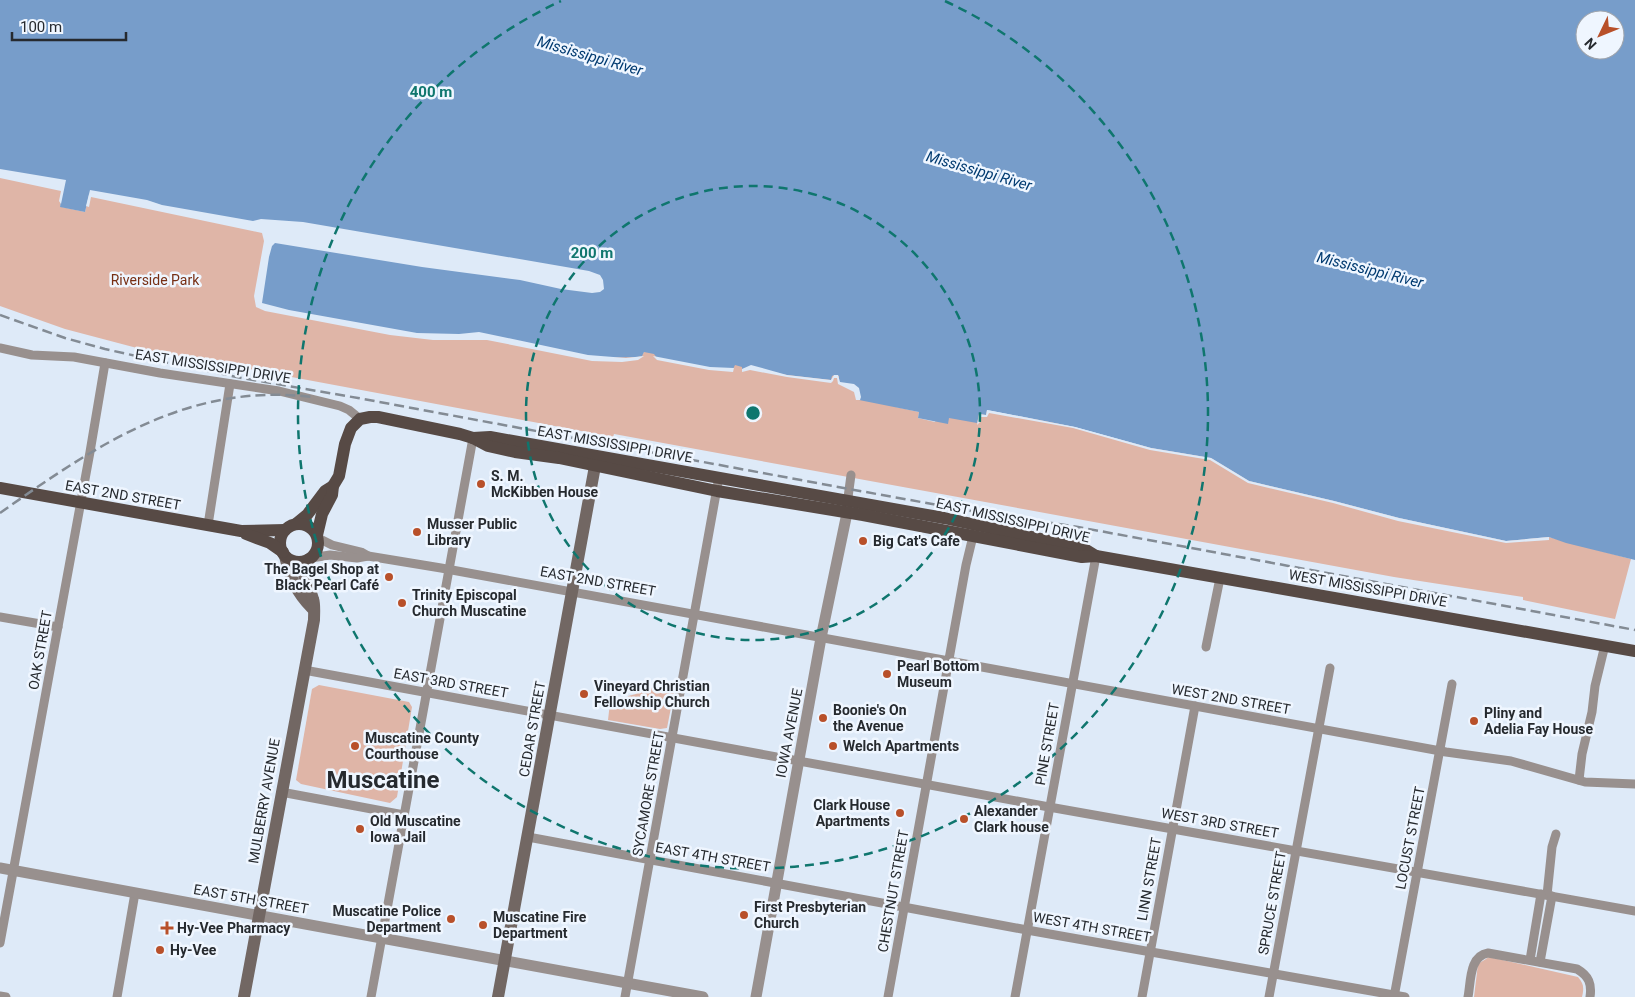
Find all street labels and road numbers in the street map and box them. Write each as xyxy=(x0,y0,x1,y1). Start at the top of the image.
street label: EAST MISSISSIPPI DRIVE xyxy=(134,346,292,386)
street label: EAST MISSISSIPPI DRIVE xyxy=(536,422,694,466)
street label: EAST 2ND STREET xyxy=(64,477,183,513)
street label: EAST MISSISSIPPI DRIVE xyxy=(935,495,1091,545)
street label: EAST 2ND STREET xyxy=(539,563,658,599)
street label: WEST MISSISSIPPI DRIVE xyxy=(1288,566,1448,610)
street label: OAK STREET xyxy=(25,608,55,691)
street label: EAST 3RD STREET xyxy=(393,665,510,701)
street label: CEDAR STREET xyxy=(516,679,548,778)
street label: WEST 2ND STREET xyxy=(1170,681,1292,717)
street label: IOWA AVENUE xyxy=(773,687,806,779)
street label: PINE STREET xyxy=(1032,701,1062,787)
street label: SYCAMORE STREET xyxy=(629,730,667,858)
street label: MULBERRY AVENUE xyxy=(245,737,283,865)
street label: LOCUST STREET xyxy=(1392,785,1428,891)
street label: WEST 3RD STREET xyxy=(1160,805,1281,841)
street label: CHESTNUT STREET xyxy=(874,828,912,953)
street label: LINN STREET xyxy=(1134,835,1164,922)
street label: EAST 4TH STREET xyxy=(654,839,772,875)
street label: SPRUCE STREET xyxy=(1255,849,1289,956)
street label: EAST 5TH STREET xyxy=(192,881,310,917)
street label: WEST 4TH STREET xyxy=(1032,909,1153,945)

